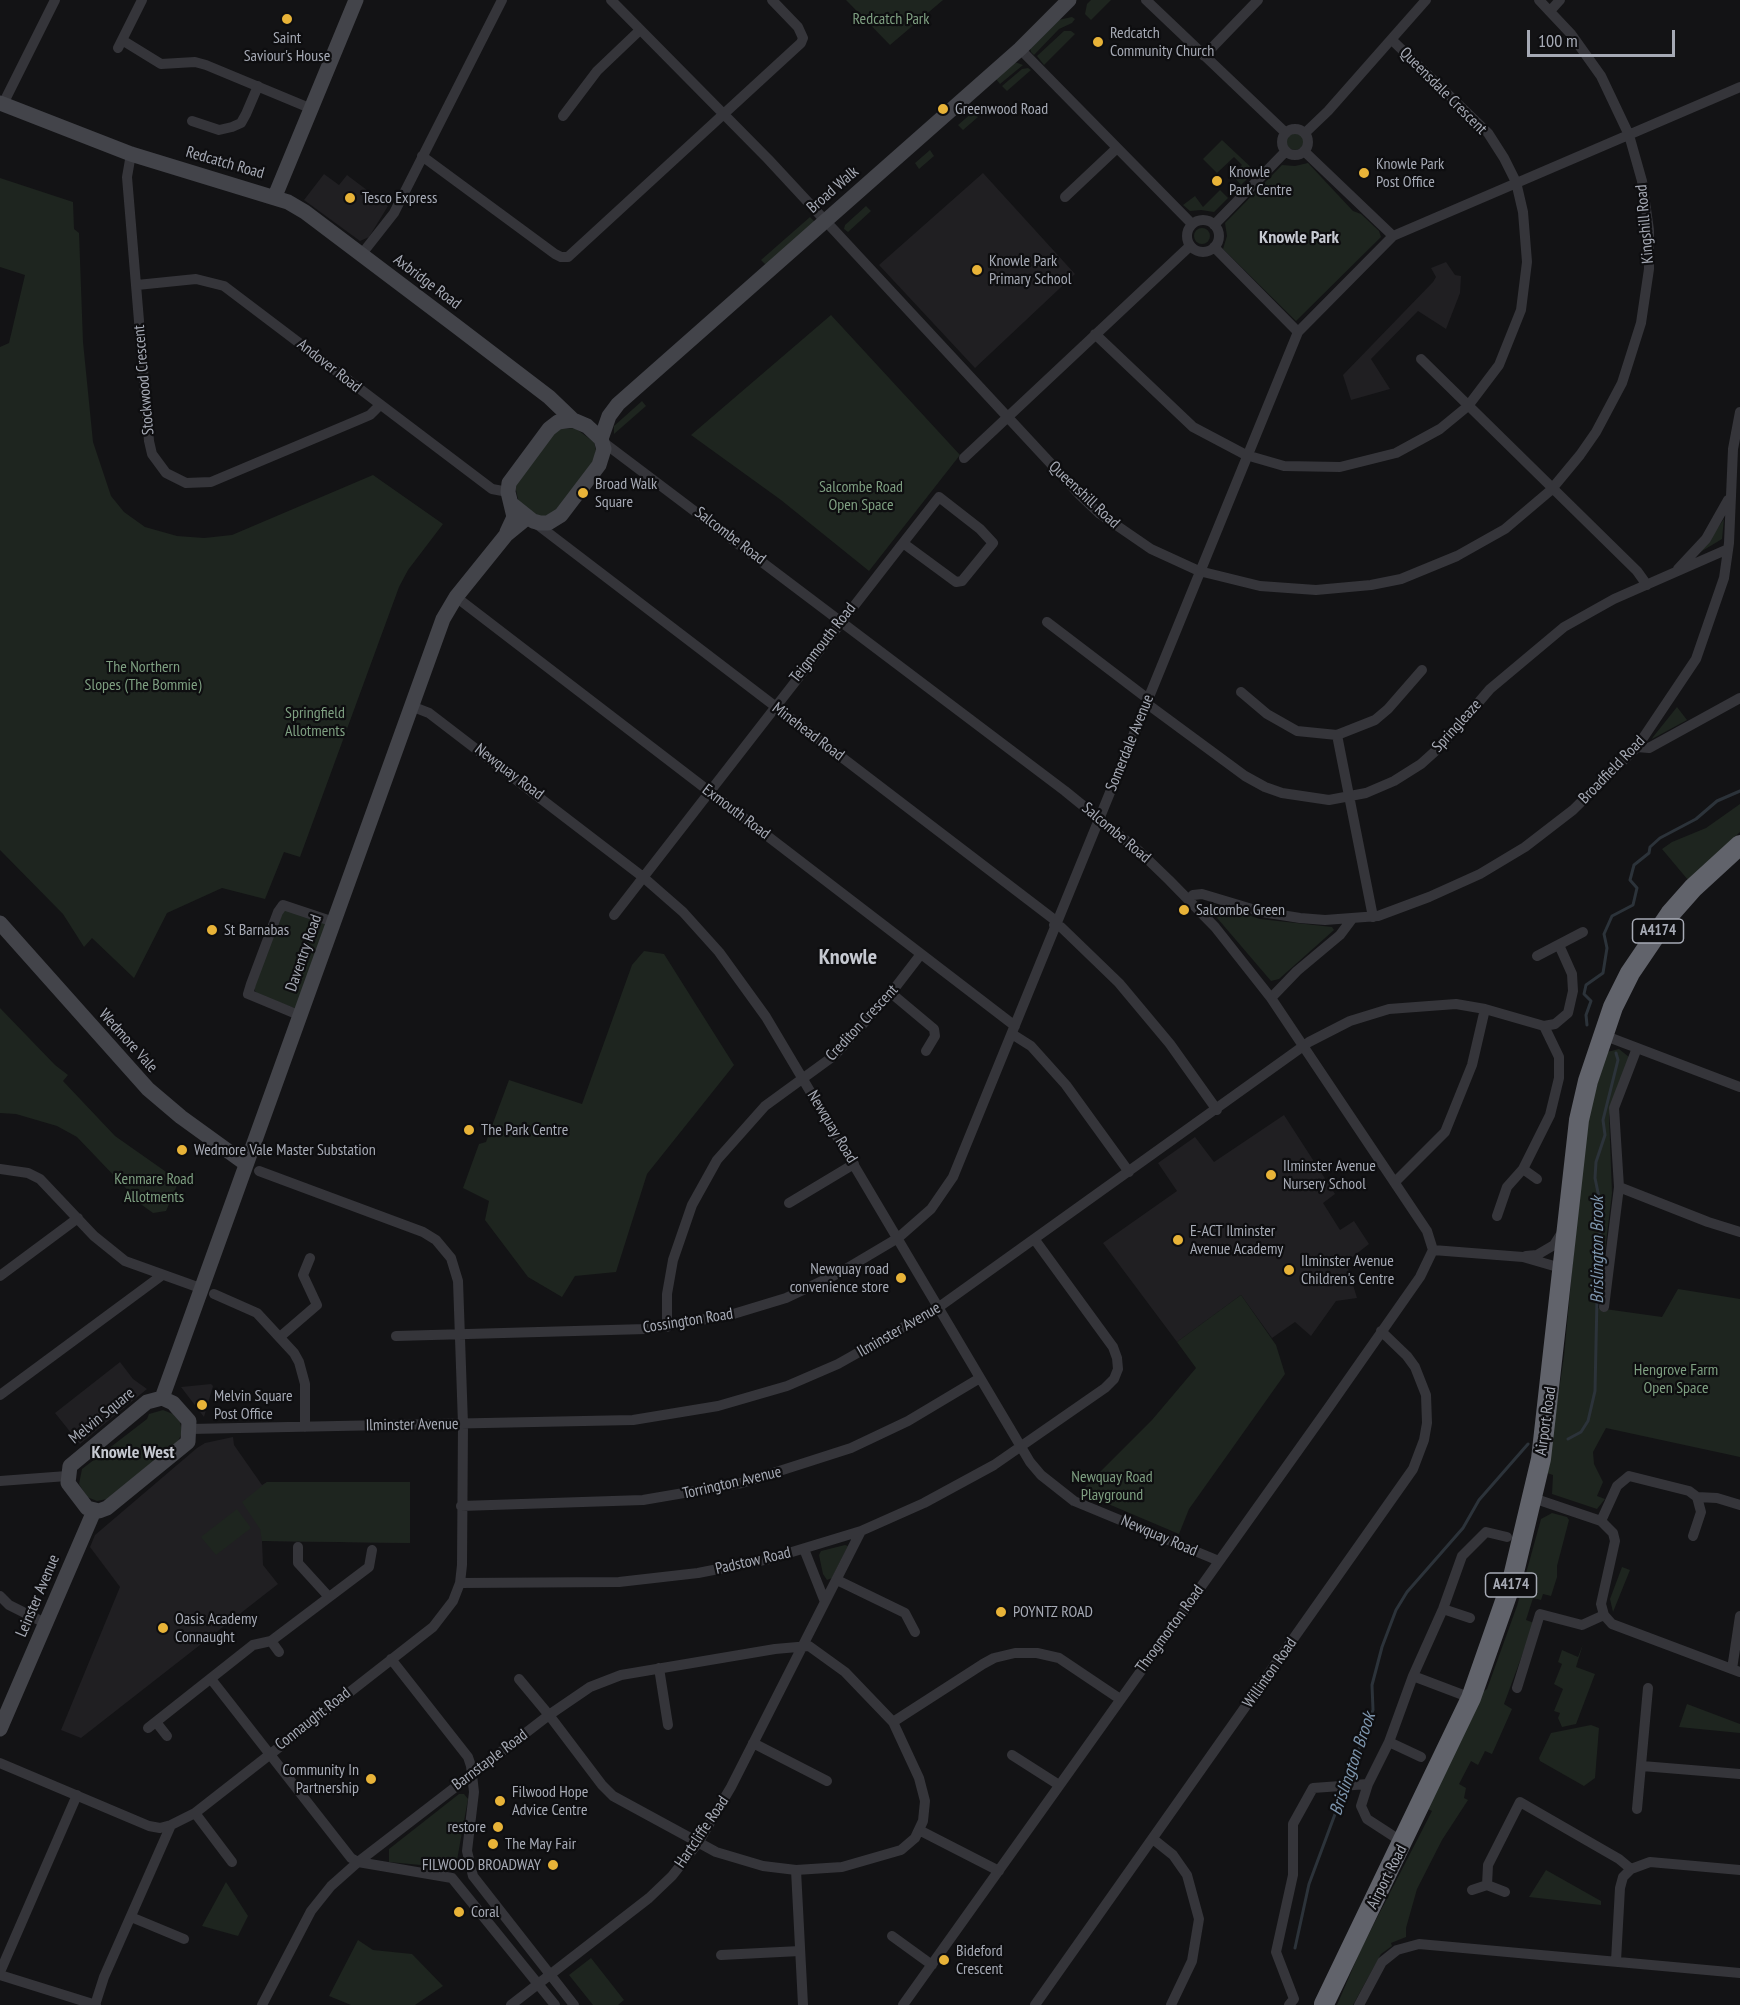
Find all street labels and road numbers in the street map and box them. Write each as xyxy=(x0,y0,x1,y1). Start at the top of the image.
street label: Queensdale Crescent xyxy=(1395,43,1491,139)
street label: Redcatch Road xyxy=(184,143,266,183)
street label: Broad Walk xyxy=(803,162,863,218)
street label: Kingshill Road xyxy=(1632,184,1658,264)
street label: Axbridge Road xyxy=(389,250,465,314)
street label: Stockwood Crescent xyxy=(130,324,158,436)
street label: Andover Road xyxy=(293,335,365,397)
street label: Queenshill Road xyxy=(1045,457,1123,533)
street label: Salcombe Road xyxy=(691,503,769,569)
street label: Teignmouth Road xyxy=(786,599,860,687)
street label: Somerdale Avenue xyxy=(1102,692,1158,794)
street label: Springleaze xyxy=(1428,696,1486,756)
street label: Minehead Road xyxy=(768,699,848,765)
street label: Broadfield Road xyxy=(1575,732,1649,808)
street label: Newquay Road xyxy=(471,740,547,804)
street label: Exmouth Road xyxy=(698,780,774,844)
street label: Salcombe Road xyxy=(1078,799,1154,867)
street label: Daventry Road xyxy=(282,912,326,994)
road number: A4174 xyxy=(1632,919,1684,943)
street label: Crediton Crescent xyxy=(822,981,902,1065)
street label: Wedmore Vale xyxy=(94,1005,162,1077)
street label: Newquay Road xyxy=(803,1087,861,1167)
street label: Ilminster Avenue xyxy=(854,1298,944,1362)
street label: Cossington Road xyxy=(642,1304,734,1338)
street label: Melvin Square xyxy=(65,1384,139,1448)
street label: Airport Road xyxy=(1532,1385,1560,1457)
street label: Ilminster Avenue xyxy=(365,1415,459,1435)
street label: Torrington Avenue xyxy=(681,1462,783,1504)
street label: Newquay Road xyxy=(1118,1511,1200,1561)
street label: Padstow Road xyxy=(713,1543,793,1579)
street label: Leinster Avenue xyxy=(12,1552,64,1640)
road number: A4174 xyxy=(1486,1573,1537,1597)
street label: Throgmorton Road xyxy=(1132,1582,1208,1676)
street label: Willinton Road xyxy=(1239,1634,1301,1712)
street label: Connaught Road xyxy=(272,1684,354,1754)
street label: Barnstaple Road xyxy=(448,1725,532,1795)
street label: Hartcliffe Road xyxy=(671,1793,733,1871)
street label: Airport Road xyxy=(1363,1842,1411,1912)

